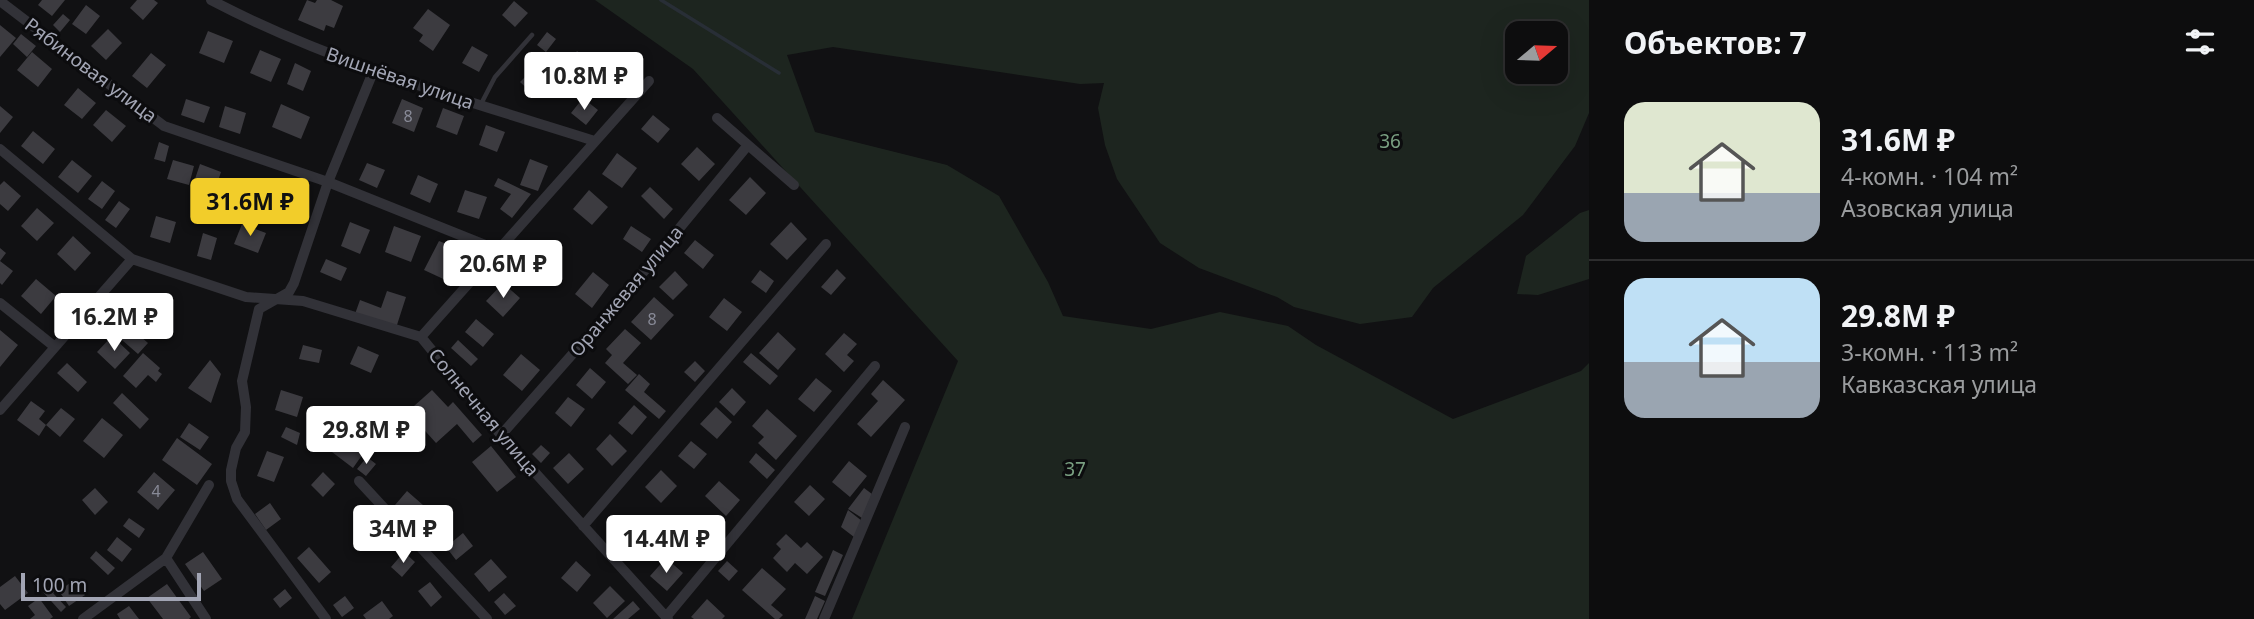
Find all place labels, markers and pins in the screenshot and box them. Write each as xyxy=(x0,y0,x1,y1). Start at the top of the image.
pin: 10.8M ₽ xyxy=(519,52,649,112)
pin: 31.6M ₽ xyxy=(185,178,315,238)
pin: 20.6M ₽ xyxy=(438,240,568,300)
pin: 16.2M ₽ xyxy=(49,294,179,353)
pin: 29.8M ₽ xyxy=(301,406,431,466)
pin: 34M ₽ xyxy=(354,505,452,565)
pin: 14.4M ₽ xyxy=(601,516,731,575)

